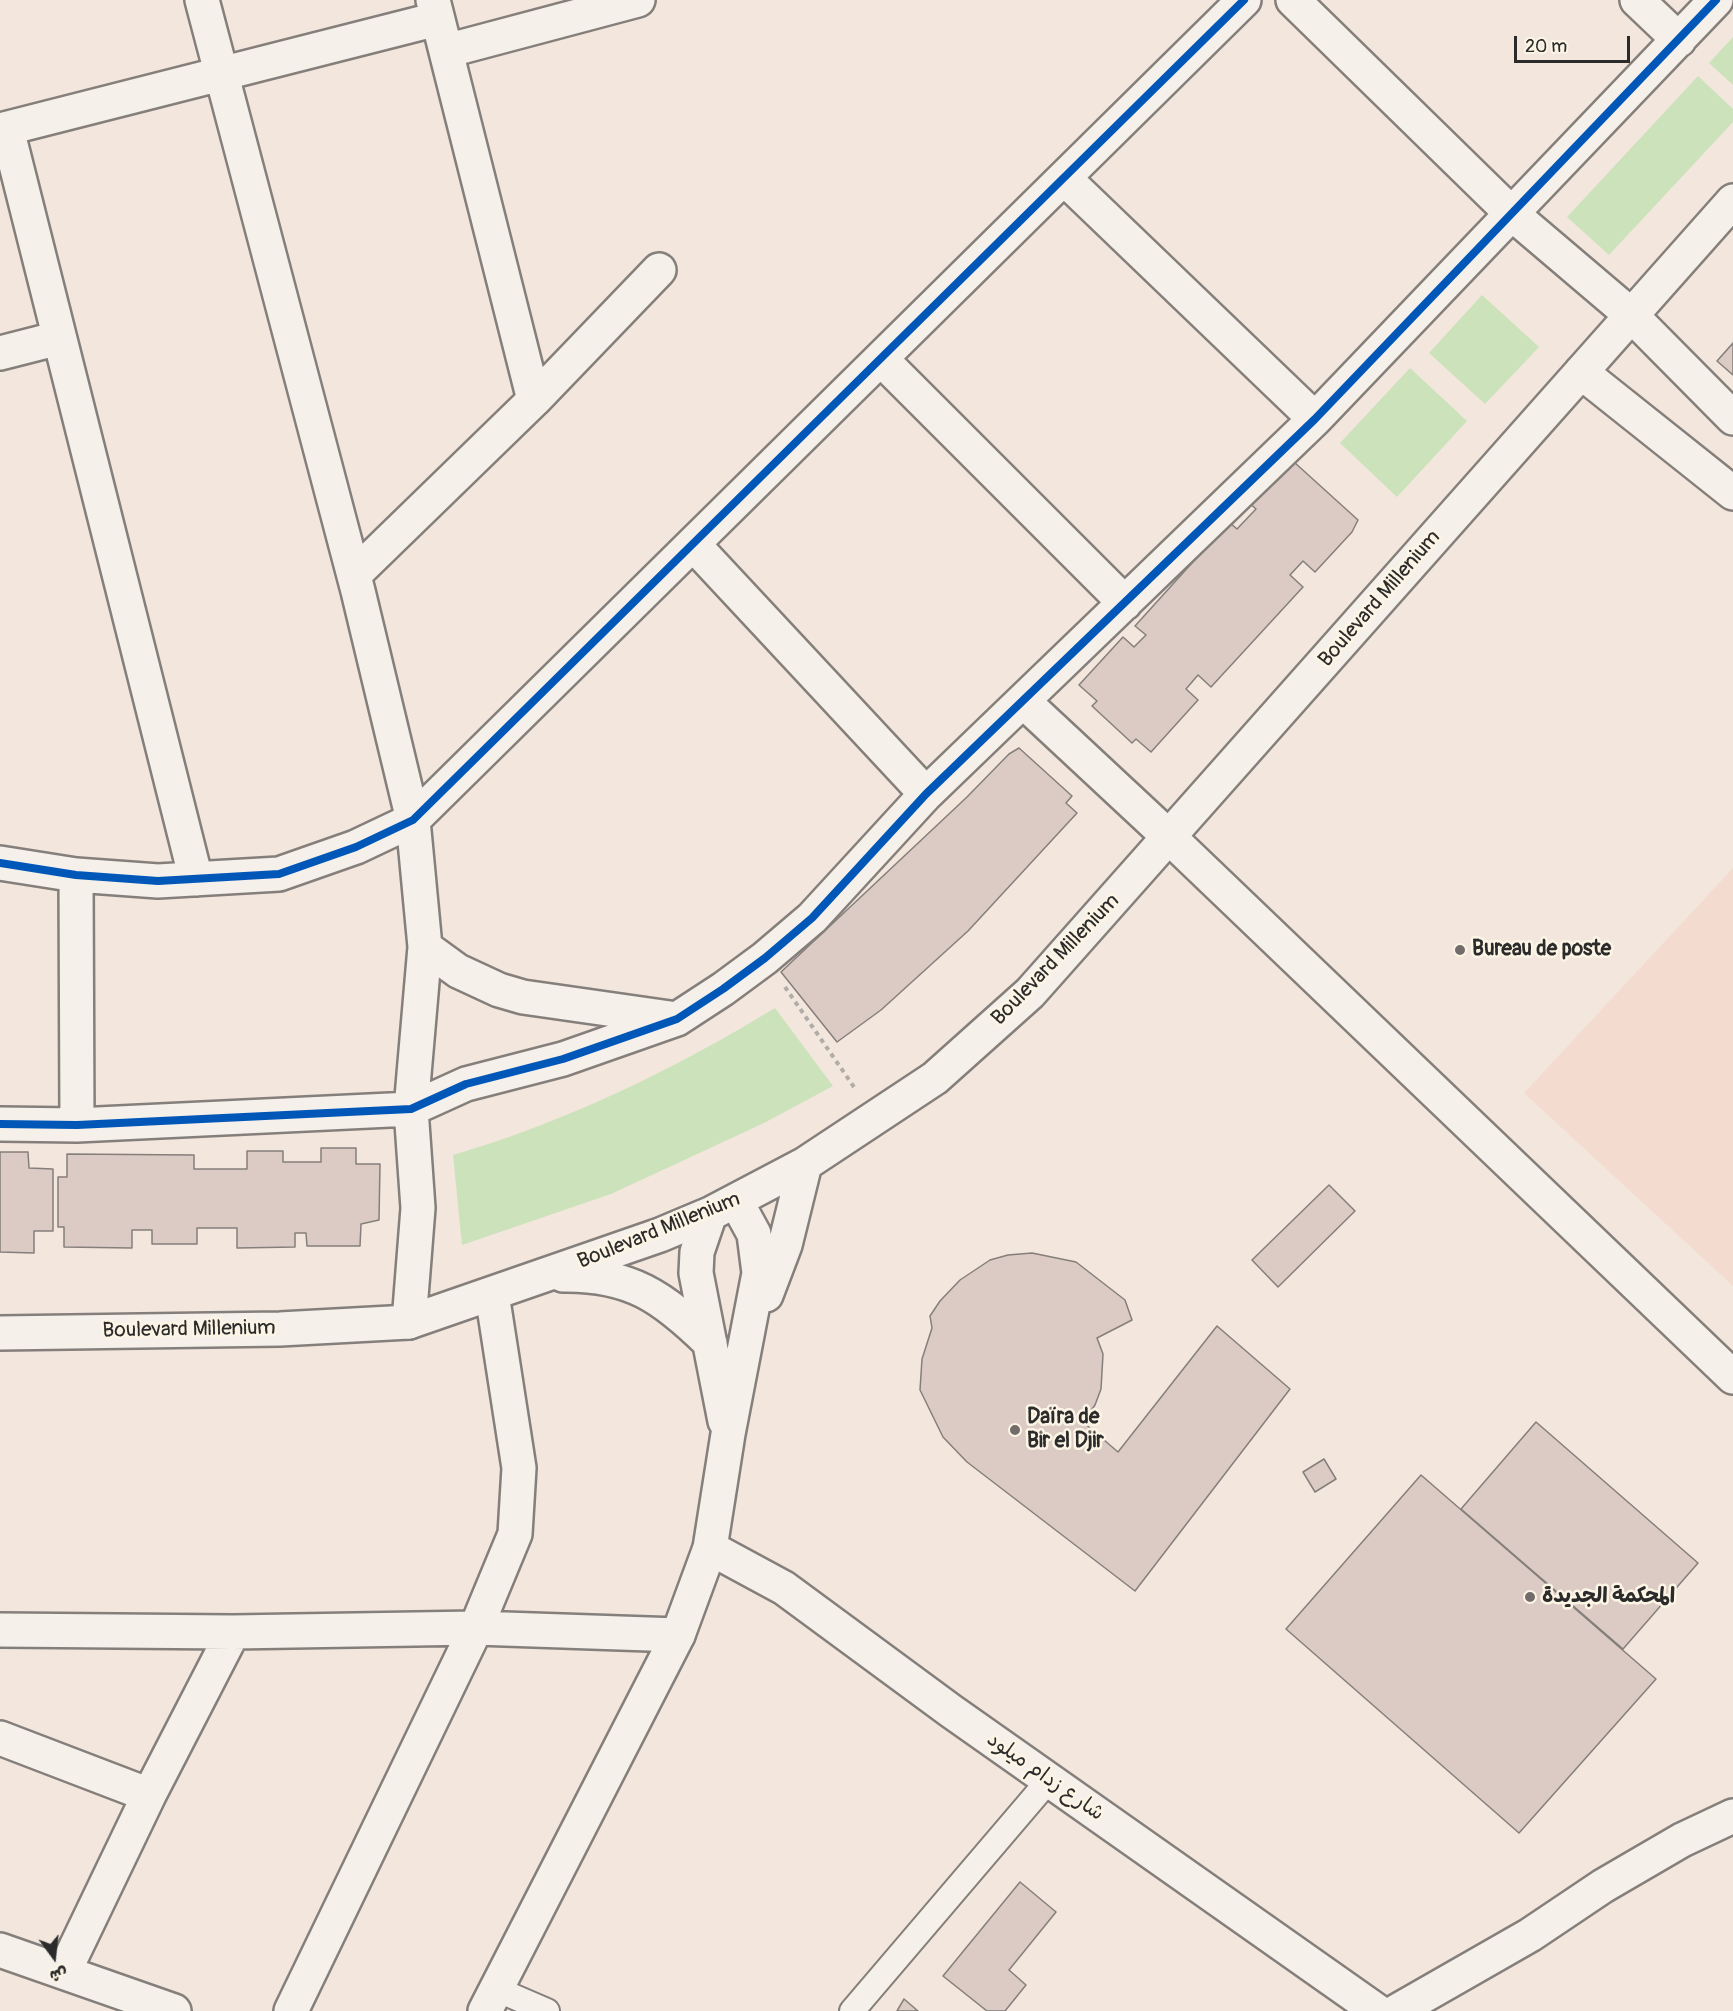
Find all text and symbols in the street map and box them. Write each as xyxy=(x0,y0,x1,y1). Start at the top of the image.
scale bar xyxy=(1517,24,1632,62)
text: 20 m xyxy=(1525,35,1567,58)
street label: Boulevard Millenium xyxy=(1314,525,1446,673)
street label: Boulevard Millenium xyxy=(987,889,1125,1031)
place label: Bureau de poste xyxy=(1472,937,1611,963)
marker: Bureau de poste xyxy=(1453,943,1467,957)
street label: Boulevard Millenium xyxy=(574,1187,744,1275)
street label: Boulevard Millenium xyxy=(102,1316,276,1344)
place label: Daïra de Bir el Djir xyxy=(1027,1405,1104,1455)
marker: Daïra de Bir el Djir xyxy=(1008,1423,1022,1437)
place label: المحكمة الجديدة xyxy=(1542,1584,1675,1610)
marker: المحكمة الجديدة xyxy=(1523,1590,1537,1604)
street label: شارع زدام ميلود xyxy=(981,1727,1109,1827)
north arrow xyxy=(24,1927,84,1987)
text: ش xyxy=(48,1962,70,1986)

